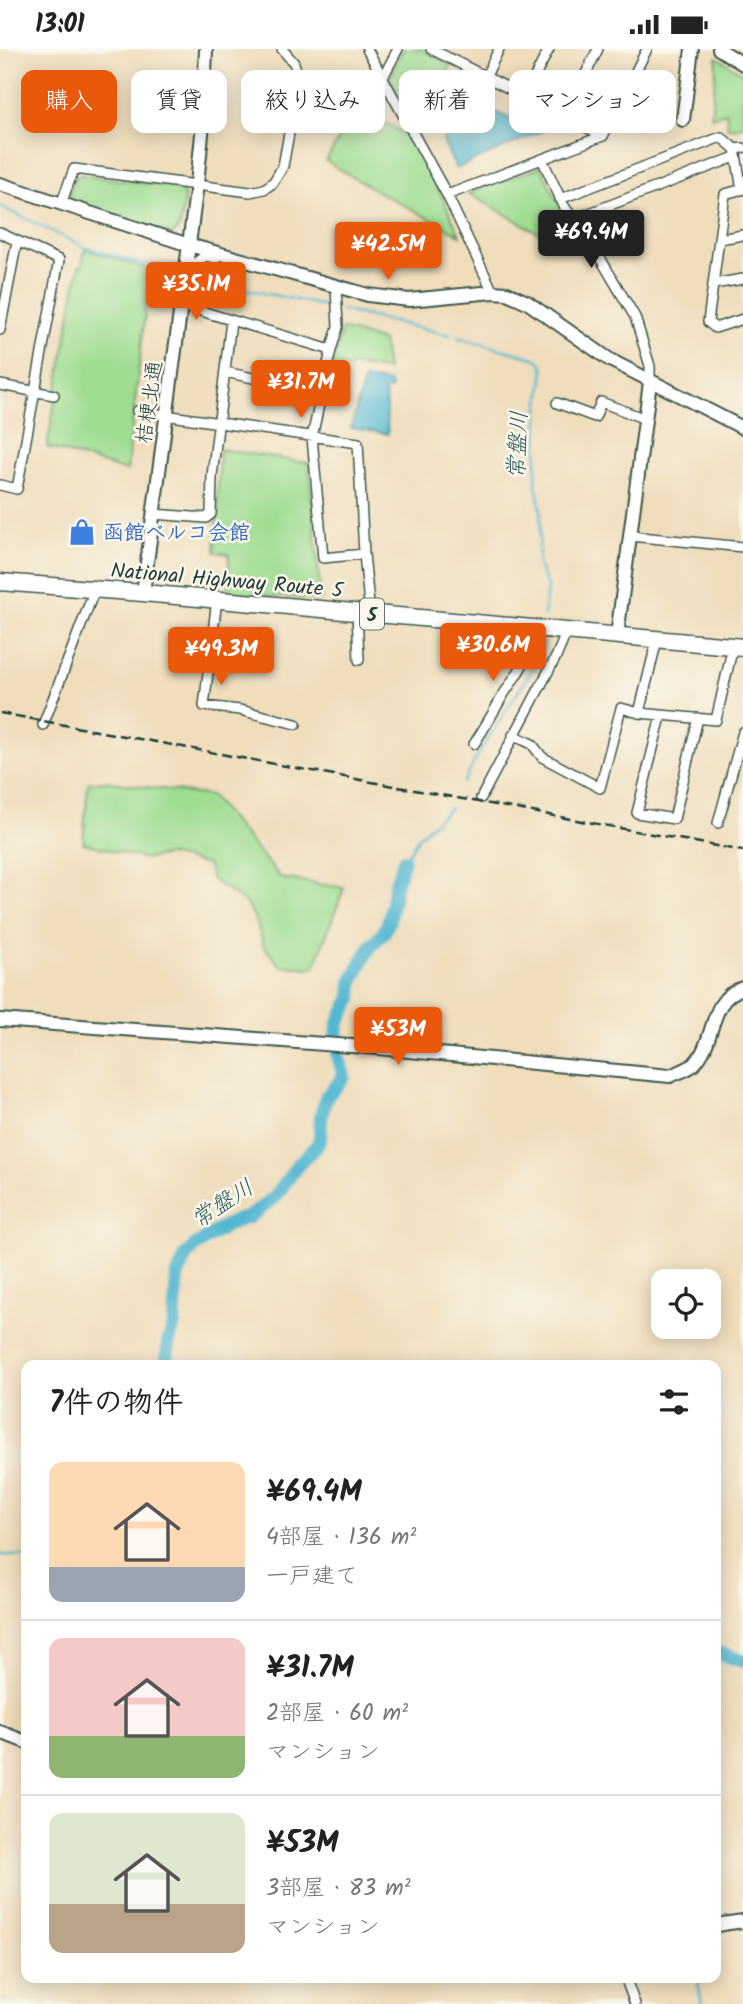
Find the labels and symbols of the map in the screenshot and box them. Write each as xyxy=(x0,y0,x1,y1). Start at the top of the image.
pin: ¥69.4M xyxy=(534,211,648,270)
pin: ¥42.5M xyxy=(331,223,445,282)
pin: ¥35.1M xyxy=(139,263,253,322)
street label: 桔梗北通 xyxy=(128,358,173,446)
pin: ¥31.7M xyxy=(244,361,358,420)
water label: 常盤川 xyxy=(499,410,539,480)
shop icon: 函館ベルコ会館 xyxy=(67,517,97,547)
place label: 函館ベルコ会館 xyxy=(103,517,250,550)
street label: National Highway Route 5 xyxy=(109,555,346,608)
road number: 5 xyxy=(360,599,384,629)
pin: ¥30.6M xyxy=(436,623,550,683)
pin: ¥49.3M xyxy=(164,627,278,687)
pin: ¥53M xyxy=(357,1007,439,1067)
water label: 常盤川 xyxy=(184,1171,262,1239)

